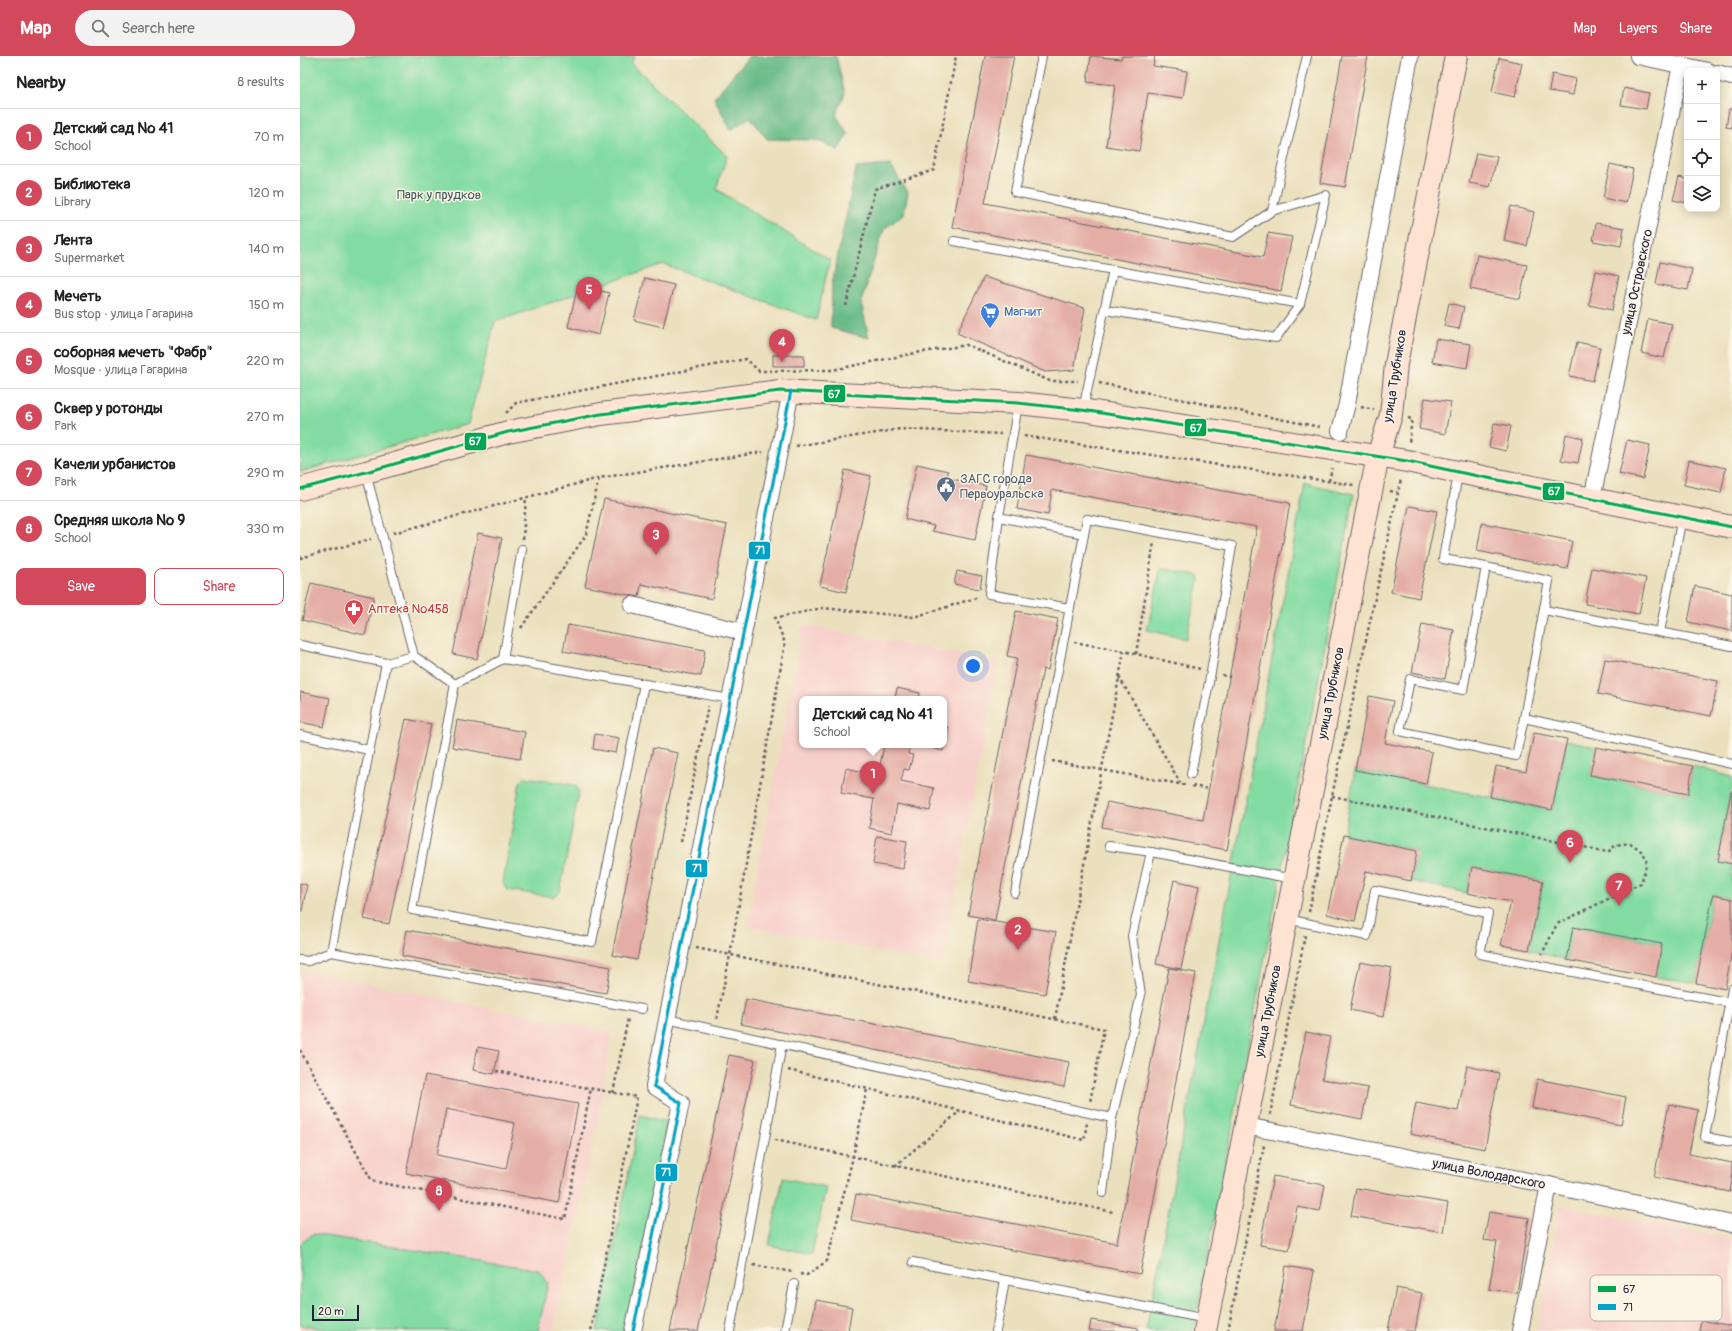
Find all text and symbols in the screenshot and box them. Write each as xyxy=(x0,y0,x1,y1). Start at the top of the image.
search box xyxy=(75,10,355,46)
text: Map xyxy=(20,16,51,40)
icon: search xyxy=(89,17,111,39)
text: Search here xyxy=(121,19,195,38)
text: Map xyxy=(1574,20,1597,37)
text: Layers xyxy=(1619,20,1657,37)
text: Share xyxy=(1679,20,1712,37)
map controls xyxy=(1684,68,1720,212)
button: + xyxy=(1684,68,1720,104)
text: Nearby xyxy=(16,72,65,93)
text: 8 results xyxy=(238,74,284,90)
button: − xyxy=(1684,104,1720,140)
text: Детский сад № 41 xyxy=(54,119,173,138)
text: 1 xyxy=(26,129,32,145)
text: 70 m xyxy=(254,129,284,145)
text: School xyxy=(54,138,91,154)
button: locate xyxy=(1684,140,1720,176)
text: Библиотека xyxy=(54,175,131,194)
button: layers xyxy=(1684,176,1720,212)
text: 2 xyxy=(25,185,33,201)
text: 120 m xyxy=(248,185,284,201)
park label: Парк у прудков xyxy=(397,187,481,203)
text: Library xyxy=(54,194,91,210)
street label: улица Островского xyxy=(1618,228,1656,337)
text: Лента xyxy=(54,231,92,250)
text: 3 xyxy=(25,241,33,257)
text: 140 m xyxy=(248,241,284,257)
text: Supermarket xyxy=(54,250,125,266)
pin: 5 xyxy=(576,277,602,310)
text: Мечеть xyxy=(54,287,102,306)
text: 4 xyxy=(25,297,33,313)
text: 150 m xyxy=(249,297,284,313)
supermarket icon: Магнит xyxy=(979,301,1001,329)
place label: Магнит xyxy=(1004,304,1043,320)
text: Bus stop · улица Гагарина xyxy=(54,306,193,322)
street label: улица Трубников xyxy=(1380,328,1410,425)
pin: 4 xyxy=(769,329,795,362)
text: соборная мечеть "Фабр" xyxy=(54,343,213,362)
text: 5 xyxy=(25,353,33,369)
text: 220 m xyxy=(246,353,284,369)
text: Mosque · улица Гагарина xyxy=(54,362,187,378)
line badge: 67 xyxy=(823,384,846,403)
text: 67 xyxy=(828,388,840,401)
text: Сквер у ротонды xyxy=(54,399,163,418)
text: 6 xyxy=(25,409,33,425)
text: 270 m xyxy=(247,409,284,425)
text: Park xyxy=(54,418,77,434)
line badge: 67 xyxy=(1184,418,1207,437)
text: 67 xyxy=(1190,422,1202,435)
line badge: 67 xyxy=(464,432,487,451)
text: 67 xyxy=(469,435,481,448)
text: Качели урбанистов xyxy=(54,455,176,474)
text: 7 xyxy=(26,465,32,481)
text: 290 m xyxy=(247,465,284,481)
place label: ЗАГС города Первоуральска xyxy=(960,471,1044,502)
text: Park xyxy=(54,474,77,490)
public building icon: ЗАГС города Первоуральска xyxy=(935,475,957,503)
line badge: 67 xyxy=(1542,482,1565,501)
text: 67 xyxy=(1548,485,1560,498)
text: Средняя школа № 9 xyxy=(54,511,185,530)
text: 8 xyxy=(26,521,32,537)
text: 330 m xyxy=(246,521,284,537)
pin: 3 xyxy=(643,522,669,555)
text: School xyxy=(54,530,91,546)
line badge: 71 xyxy=(748,541,771,560)
text: 71 xyxy=(755,544,765,557)
button: Save xyxy=(16,568,146,605)
button: Share xyxy=(154,568,284,605)
pharmacy icon: Аптека №458 xyxy=(343,598,365,626)
place label: Аптека №458 xyxy=(368,601,449,617)
street label: улица Трубников xyxy=(1314,645,1348,742)
your location xyxy=(963,656,983,676)
popup xyxy=(799,696,947,748)
text: Детский сад № 41 xyxy=(813,705,933,724)
text: School xyxy=(813,724,851,740)
pin: 1 xyxy=(860,761,886,794)
pin: 6 xyxy=(1557,830,1583,863)
line badge: 71 xyxy=(685,859,708,878)
text: 71 xyxy=(692,862,702,875)
pin: 7 xyxy=(1606,873,1632,906)
pin: 2 xyxy=(1005,917,1031,950)
street label: улица Трубников xyxy=(1251,963,1285,1060)
street label: улица Володарского xyxy=(1430,1155,1547,1193)
line badge: 71 xyxy=(655,1163,678,1182)
text: 71 xyxy=(661,1166,671,1179)
pin: 8 xyxy=(426,1178,452,1211)
legend xyxy=(1590,1275,1722,1321)
text: 67 xyxy=(1623,1283,1635,1296)
text: 71 xyxy=(1623,1301,1633,1314)
scale bar xyxy=(312,1303,359,1322)
text: 20 m xyxy=(318,1305,344,1318)

